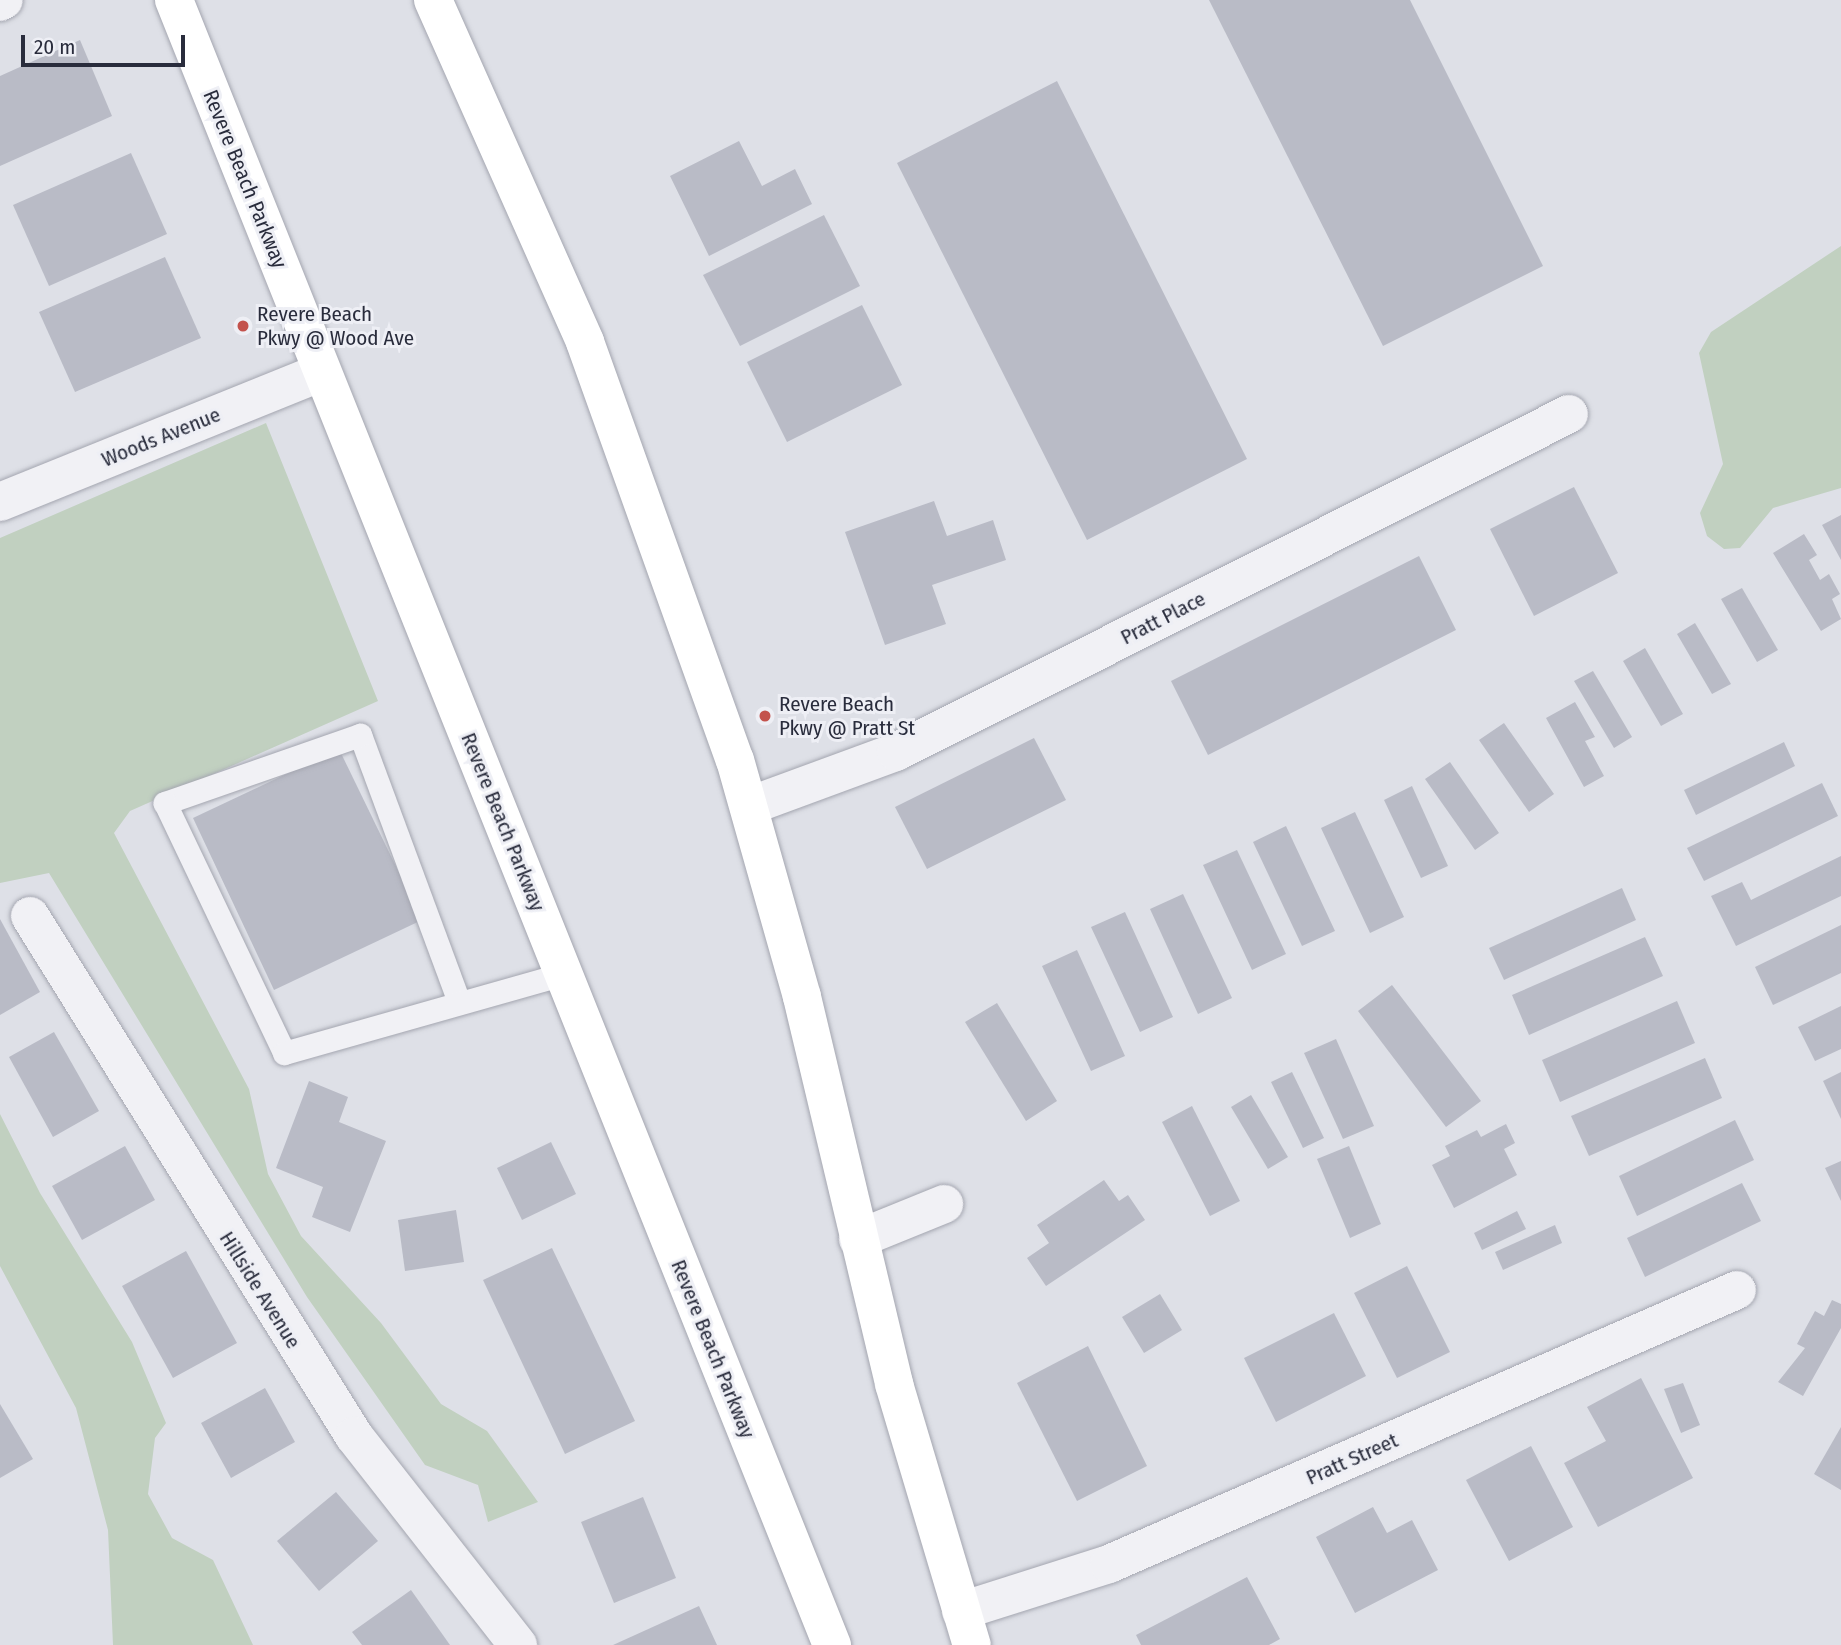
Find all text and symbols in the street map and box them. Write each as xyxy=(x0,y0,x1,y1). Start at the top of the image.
scale bar xyxy=(24,21,189,65)
text: 20 m xyxy=(34,34,75,60)
street label: Revere Beach Parkway xyxy=(198,86,292,272)
place label: Revere Beach Pkwy @ Wood Ave xyxy=(257,301,414,351)
marker: Revere Beach Pkwy @ Wood Ave xyxy=(235,318,251,334)
street label: Woods Avenue xyxy=(98,402,224,472)
street label: Pratt Place xyxy=(1116,586,1210,650)
place label: Revere Beach Pkwy @ Pratt St xyxy=(779,691,915,741)
marker: Revere Beach Pkwy @ Pratt St xyxy=(757,708,773,724)
street label: Revere Beach Parkway xyxy=(456,729,550,915)
street label: Hillside Avenue xyxy=(214,1227,306,1353)
street label: Revere Beach Parkway xyxy=(666,1256,760,1442)
street label: Pratt Street xyxy=(1302,1428,1402,1490)

